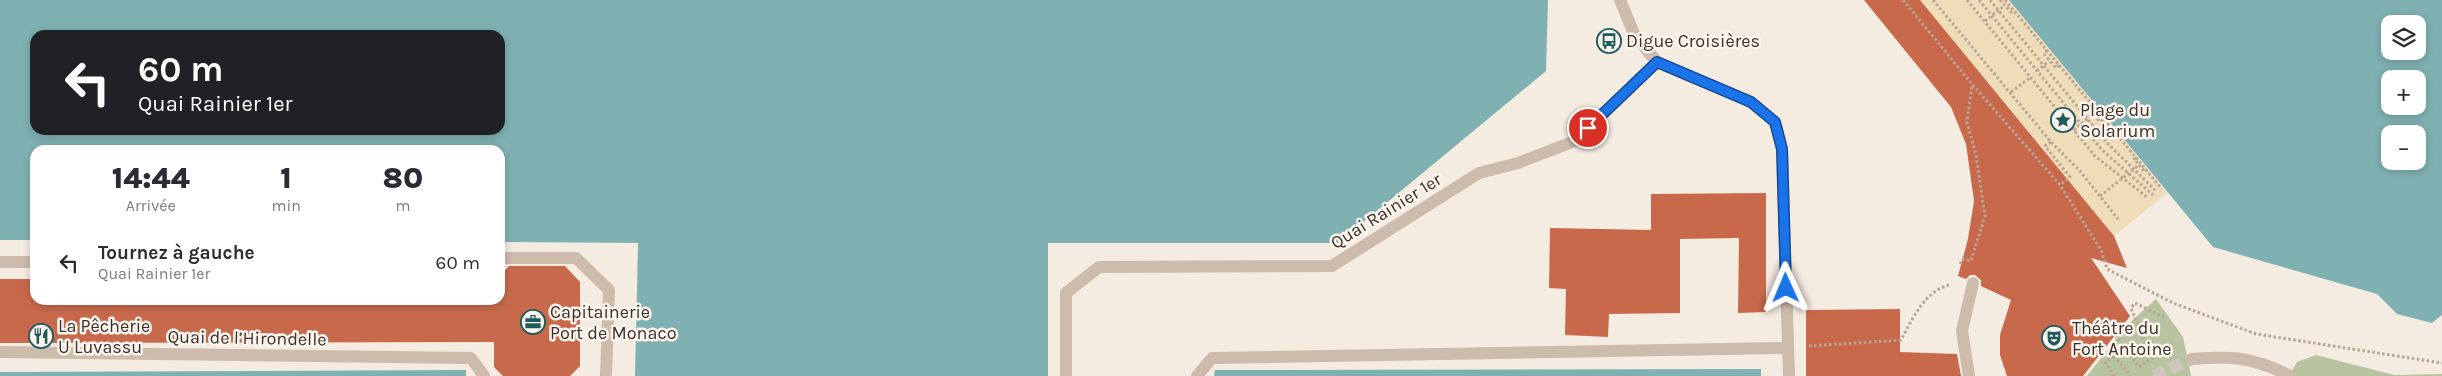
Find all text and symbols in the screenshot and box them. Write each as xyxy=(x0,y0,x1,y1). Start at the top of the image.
map controls xyxy=(2381,15,2426,170)
button: layers xyxy=(2381,15,2426,60)
bus stop icon: Digue Croisières xyxy=(1596,28,1622,54)
place label: Digue Croisières xyxy=(1626,30,1760,52)
text: 60 m xyxy=(138,49,223,90)
icon: left xyxy=(55,50,120,115)
button: + xyxy=(2381,70,2426,115)
text: Quai Rainier 1er xyxy=(138,91,293,117)
place label: Plage du Solarium xyxy=(2080,99,2155,142)
pin xyxy=(1567,107,1609,149)
place icon: Plage du Solarium xyxy=(2050,107,2076,133)
icon: arrive xyxy=(1574,114,1602,142)
button: − xyxy=(2381,125,2426,170)
text: 14:44 xyxy=(112,160,190,196)
text: 1 xyxy=(280,160,292,196)
text: 80 xyxy=(383,160,423,196)
street label: Quai Rainier 1er xyxy=(1327,168,1446,254)
text: Arrivée xyxy=(126,196,176,215)
text: min xyxy=(271,196,301,215)
text: m xyxy=(395,196,410,215)
text: Tournez à gauche xyxy=(98,242,255,264)
icon: left xyxy=(55,249,83,277)
text: 60 m xyxy=(436,252,480,274)
position arrow xyxy=(1759,261,1811,313)
text: Quai Rainier 1er xyxy=(98,264,210,283)
place label: Capitainerie Port de Monaco xyxy=(550,301,677,344)
office icon: Capitainerie Port de Monaco xyxy=(520,309,546,335)
place label: La Pêcherie U Luvassu xyxy=(58,315,150,358)
place label: Théâtre du Fort Antoine xyxy=(2072,317,2172,360)
restaurant icon: La Pêcherie U Luvassu xyxy=(28,323,54,349)
theatre icon: Théâtre du Fort Antoine xyxy=(2041,325,2067,351)
street label: Quai de l’Hirondelle xyxy=(167,326,327,350)

